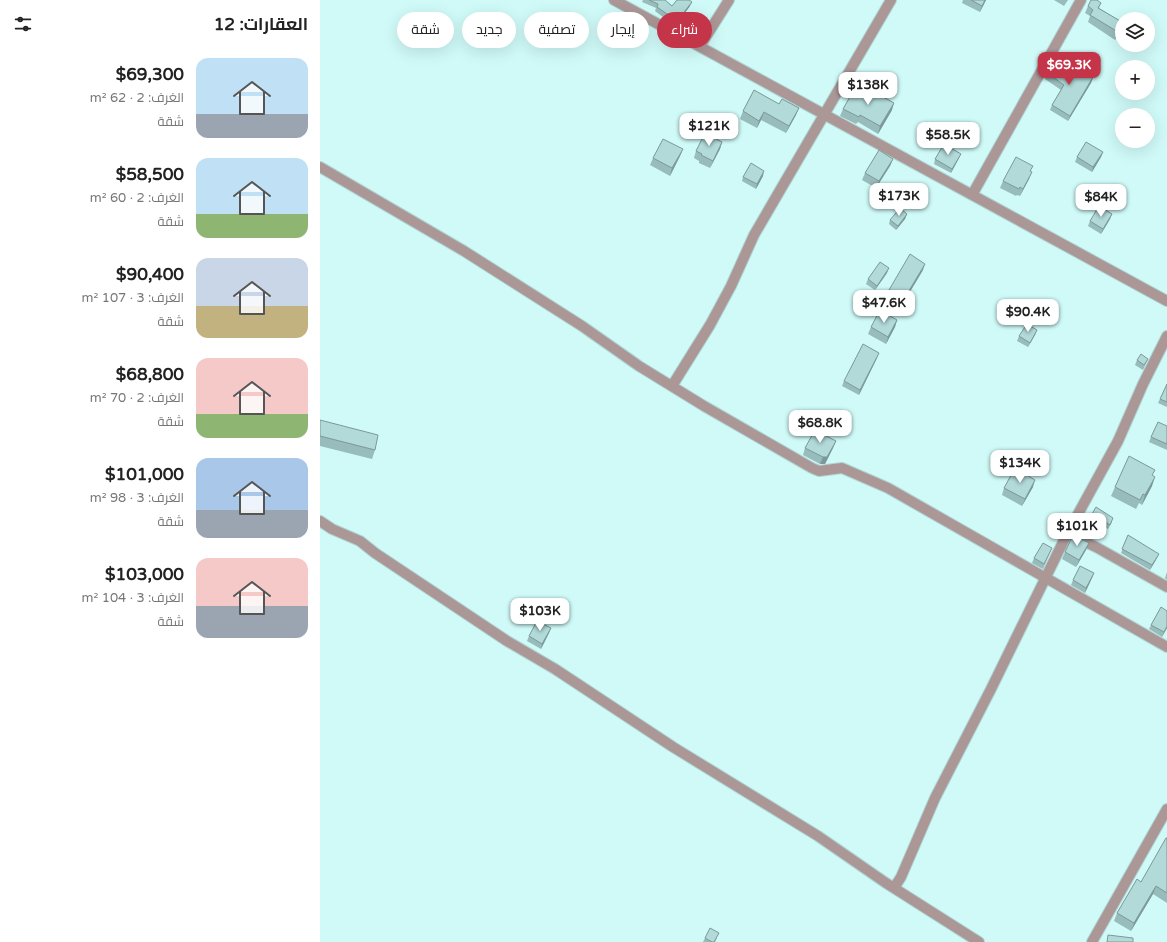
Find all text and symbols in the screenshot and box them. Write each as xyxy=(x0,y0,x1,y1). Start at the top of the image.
chip: شقة xyxy=(397,12,454,48)
chip: جديد xyxy=(462,12,516,48)
chip: تصفية xyxy=(524,12,589,48)
chip: إيجار xyxy=(597,12,649,48)
chip: شراء xyxy=(657,12,712,48)
map controls xyxy=(1115,12,1155,148)
button: layers xyxy=(1115,12,1155,52)
icon: filters xyxy=(12,13,34,35)
text: العقارات: 12 xyxy=(214,14,308,35)
pin: $69.3K xyxy=(1036,52,1102,86)
text: $69.3K xyxy=(1047,57,1091,73)
button: + xyxy=(1115,60,1155,100)
text: $69,300 xyxy=(116,64,184,85)
pin: $138K xyxy=(840,72,896,106)
icon: home xyxy=(228,74,276,122)
text: $138K xyxy=(847,77,889,93)
text: الغرف: 2 · 62 m² xyxy=(90,90,184,106)
button: − xyxy=(1115,108,1155,148)
pin: $121K xyxy=(681,113,737,147)
text: شقة xyxy=(157,114,184,130)
text: $121K xyxy=(688,118,730,134)
pin: $58.5K xyxy=(915,122,981,156)
text: $58.5K xyxy=(926,127,970,143)
text: $58,500 xyxy=(116,164,184,185)
icon: home xyxy=(228,174,276,222)
pin: $173K xyxy=(871,183,927,217)
pin: $84K xyxy=(1077,184,1125,218)
text: $173K xyxy=(878,188,920,204)
text: $84K xyxy=(1084,189,1118,205)
text: الغرف: 2 · 60 m² xyxy=(90,190,184,206)
text: شقة xyxy=(157,214,184,230)
text: $90,400 xyxy=(116,264,184,285)
icon: home xyxy=(228,274,276,322)
text: الغرف: 3 · 107 m² xyxy=(82,290,184,306)
pin: $47.6K xyxy=(851,290,917,324)
text: $47.6K xyxy=(862,295,906,311)
pin: $90.4K xyxy=(995,299,1061,333)
text: $90.4K xyxy=(1006,304,1050,320)
text: شقة xyxy=(157,314,184,330)
text: $68,800 xyxy=(116,364,184,385)
icon: home xyxy=(228,374,276,422)
text: الغرف: 2 · 70 m² xyxy=(90,390,184,406)
pin: $68.8K xyxy=(787,410,853,444)
text: شقة xyxy=(157,414,184,430)
text: $68.8K xyxy=(798,415,842,431)
pin: $134K xyxy=(992,450,1048,484)
text: $134K xyxy=(999,455,1041,471)
text: $101,000 xyxy=(105,464,184,485)
icon: home xyxy=(228,474,276,522)
text: الغرف: 3 · 98 m² xyxy=(90,490,184,506)
pin: $101K xyxy=(1049,513,1105,547)
text: شقة xyxy=(157,514,184,530)
text: $101K xyxy=(1056,518,1098,534)
text: $103,000 xyxy=(105,564,184,585)
icon: home xyxy=(228,574,276,622)
text: الغرف: 3 · 104 m² xyxy=(82,590,184,606)
pin: $103K xyxy=(512,598,568,632)
text: $103K xyxy=(519,603,561,619)
text: شقة xyxy=(157,614,184,630)

